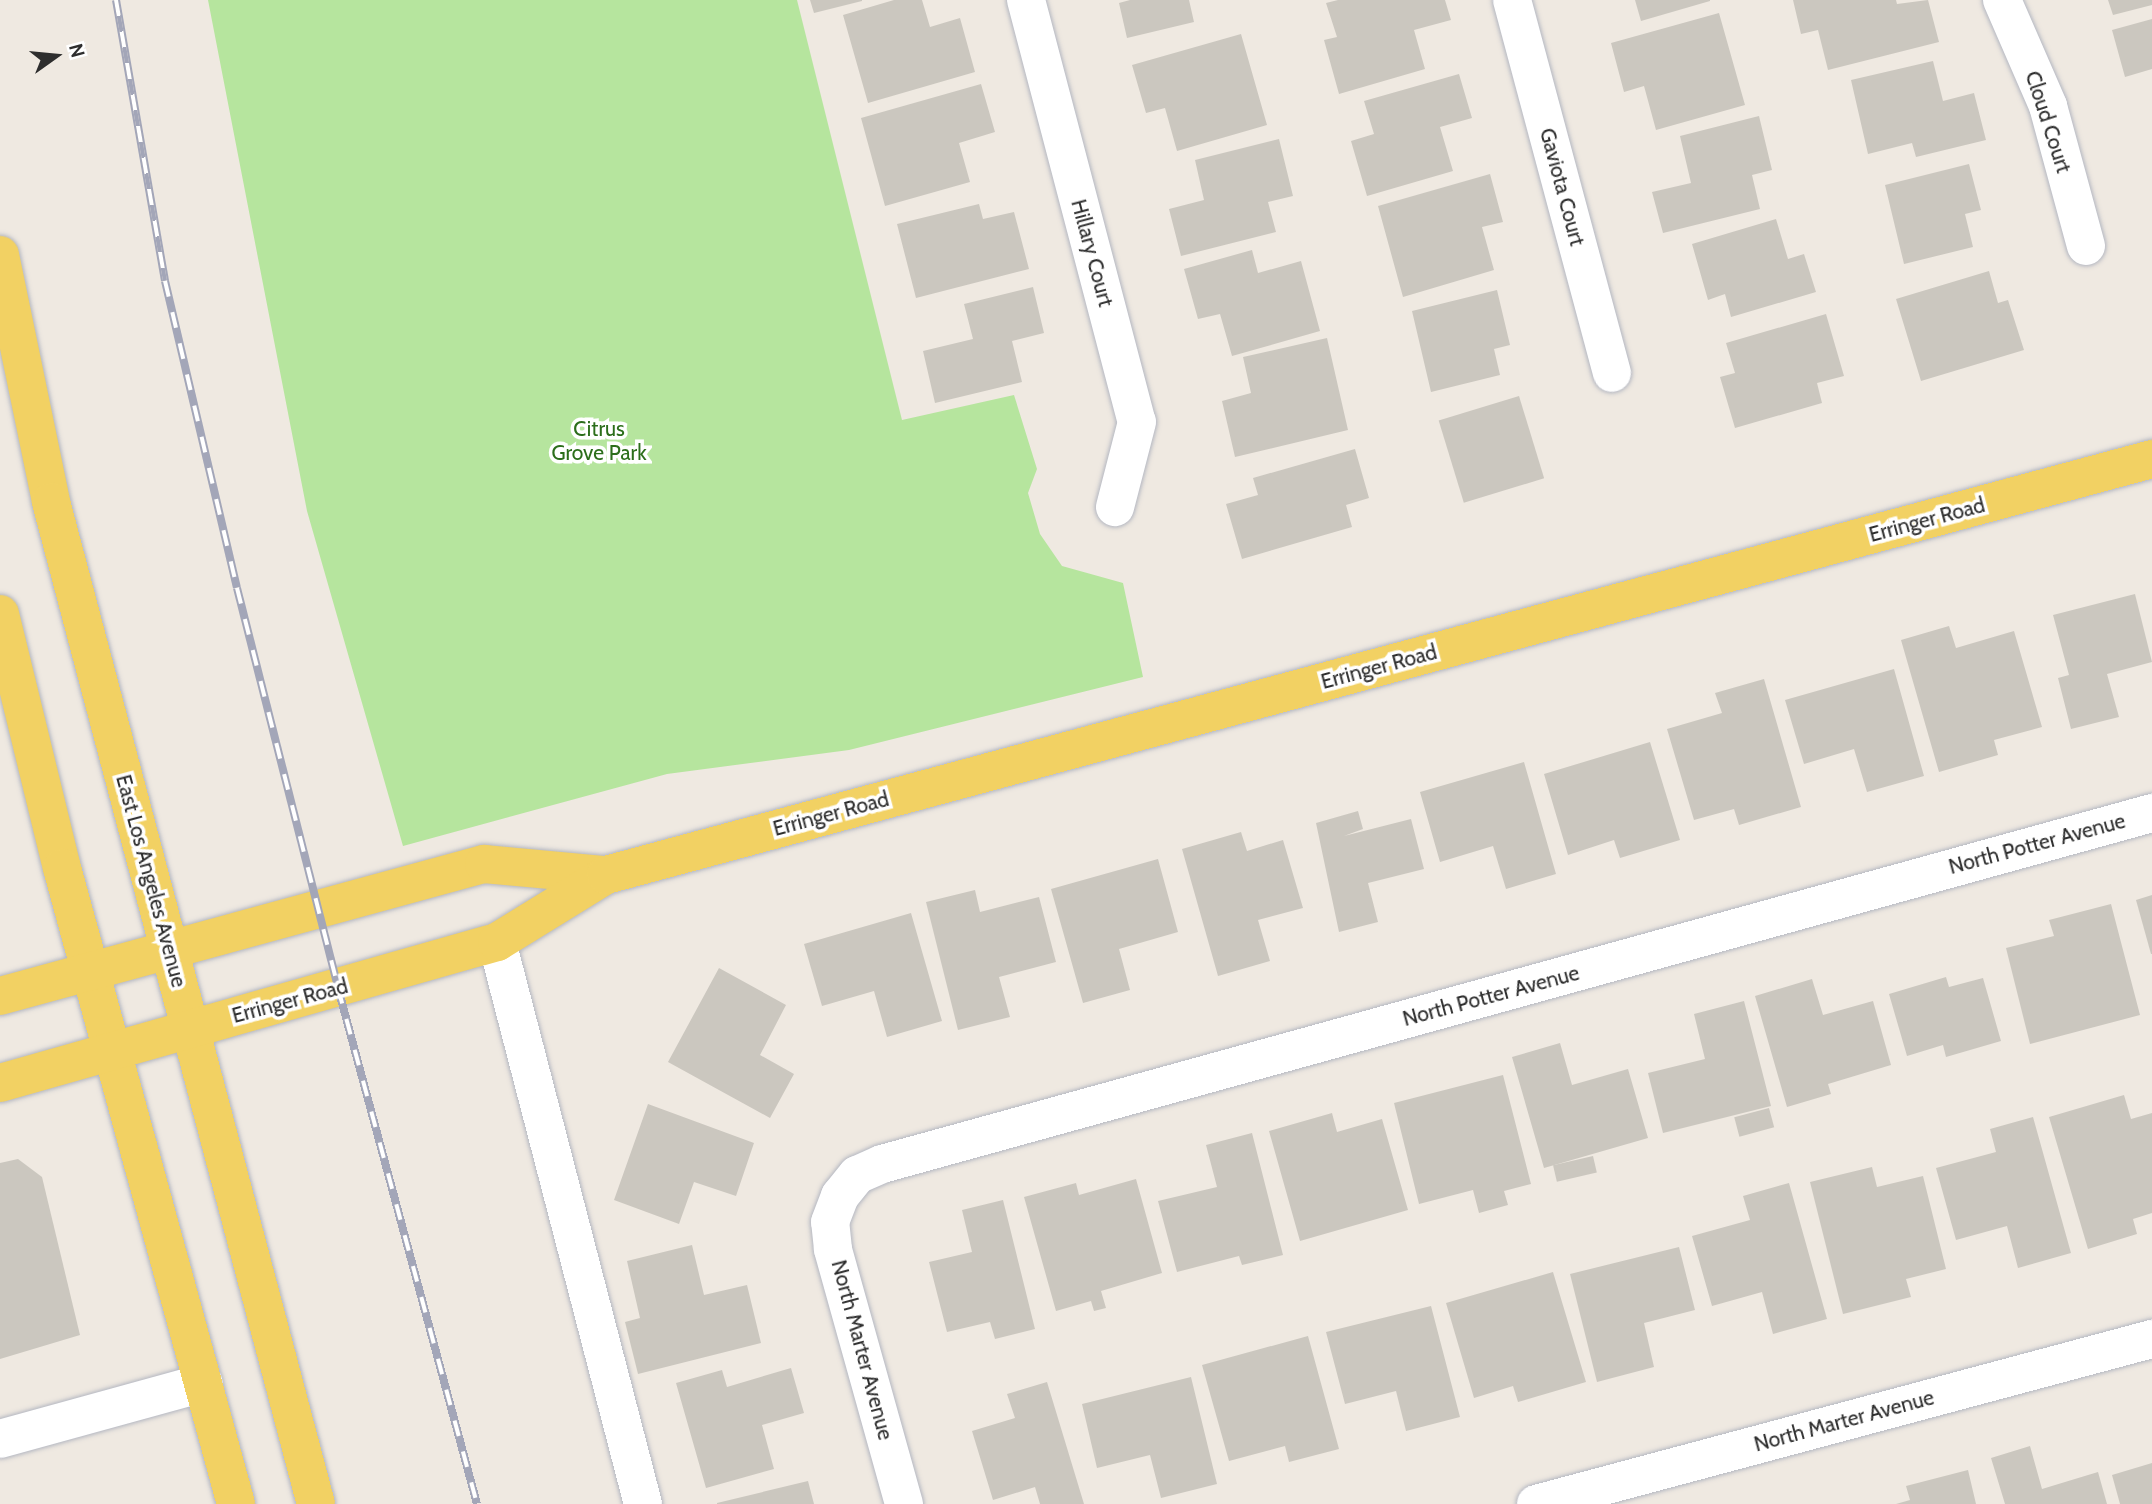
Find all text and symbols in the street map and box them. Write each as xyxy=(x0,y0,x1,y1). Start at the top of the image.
north arrow xyxy=(21,21,91,91)
text: N xyxy=(64,41,90,60)
street label: Cloud Court xyxy=(2020,68,2076,176)
street label: Gaviota Court xyxy=(1534,125,1590,249)
street label: Hillary Court xyxy=(1066,197,1118,309)
park label: Citrus Grove Park xyxy=(551,416,647,466)
street label: Erringer Road xyxy=(1866,492,1988,548)
street label: Erringer Road xyxy=(1318,639,1440,695)
street label: East Los Angeles Avenue xyxy=(110,772,192,990)
street label: Erringer Road xyxy=(770,786,892,842)
street label: North Potter Avenue xyxy=(1946,808,2128,880)
street label: North Potter Avenue xyxy=(1400,960,1582,1032)
street label: Erringer Road xyxy=(229,973,351,1029)
street label: North Marter Avenue xyxy=(826,1257,898,1443)
street label: North Marter Avenue xyxy=(1751,1385,1937,1457)

